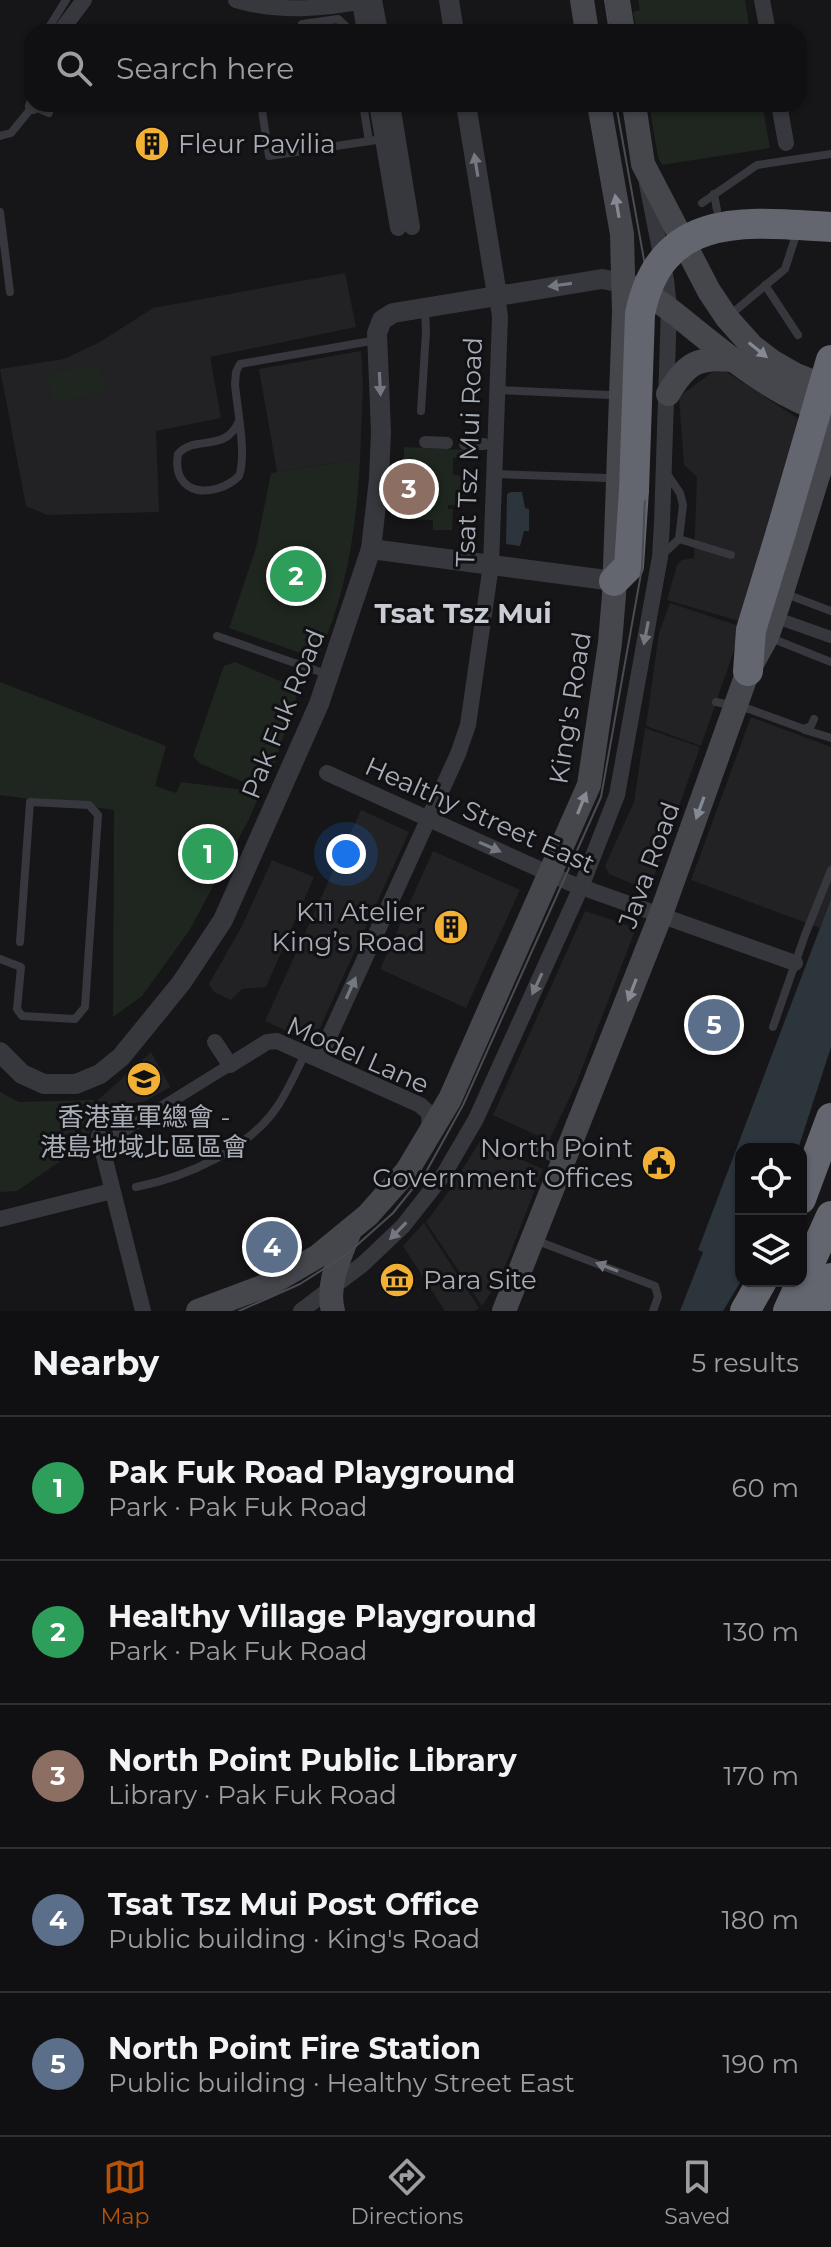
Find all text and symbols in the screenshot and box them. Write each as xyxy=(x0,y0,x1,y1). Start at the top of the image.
search box xyxy=(24,24,807,112)
icon: search xyxy=(52,46,96,90)
text: Search here xyxy=(116,50,294,87)
building icon: Fleur Pavilia xyxy=(133,125,171,163)
place label: Fleur Pavilia xyxy=(178,128,336,160)
one-way arrow xyxy=(469,152,481,177)
one-way arrow xyxy=(610,193,622,218)
one-way arrow xyxy=(547,280,572,292)
street label: Tsat Tsz Mui Road xyxy=(449,336,489,568)
one-way arrow xyxy=(748,341,768,358)
one-way arrow xyxy=(374,372,387,397)
pin: 3 xyxy=(383,459,435,519)
pin: 2 xyxy=(270,546,322,606)
district label: Tsat Tsz Mui xyxy=(374,596,552,630)
one-way arrow xyxy=(639,621,651,646)
street label: Pak Fuk Road xyxy=(234,625,332,803)
street label: King's Road xyxy=(542,630,598,786)
street label: Healthy Street East xyxy=(360,750,600,880)
one-way arrow xyxy=(576,791,589,815)
one-way arrow xyxy=(693,796,706,820)
street label: Java Road xyxy=(611,798,687,933)
pin: 1 xyxy=(182,824,234,884)
your location xyxy=(326,834,366,874)
one-way arrow xyxy=(478,840,501,854)
place label: K11 Atelier King’s Road xyxy=(272,896,425,958)
building icon: K11 Atelier King’s Road xyxy=(432,908,470,946)
one-way arrow xyxy=(530,972,544,995)
one-way arrow xyxy=(344,977,358,1000)
one-way arrow xyxy=(625,978,638,1002)
pin: 5 xyxy=(688,995,740,1055)
street label: Model Lane xyxy=(282,1009,434,1101)
school or university icon: 香港童軍總會 - 港島地域北區區會 xyxy=(125,1060,163,1098)
place label: 香港童軍總會 - 港島地域北區區會 xyxy=(40,1101,248,1163)
place label: North Point Government Offices xyxy=(372,1132,633,1194)
map controls xyxy=(735,1143,807,1287)
button: locate xyxy=(735,1143,807,1215)
public building icon: North Point Government Offices xyxy=(640,1144,678,1182)
button: layers xyxy=(735,1215,807,1287)
pin: 4 xyxy=(246,1217,298,1277)
one-way arrow xyxy=(389,1221,408,1240)
one-way arrow xyxy=(595,1260,619,1273)
museum icon: Para Site xyxy=(378,1261,416,1299)
place label: Para Site xyxy=(423,1264,537,1296)
text: Nearby xyxy=(32,1342,159,1384)
text: 5 results xyxy=(692,1347,799,1379)
text: Pak Fuk Road Playground xyxy=(108,1454,515,1491)
text: 1 xyxy=(53,1472,63,1504)
text: 60 m xyxy=(732,1472,799,1504)
text: Park · Pak Fuk Road xyxy=(108,1491,367,1523)
text: Healthy Village Playground xyxy=(108,1598,537,1635)
text: 2 xyxy=(50,1616,66,1648)
text: 130 m xyxy=(723,1616,799,1648)
text: Park · Pak Fuk Road xyxy=(108,1635,367,1667)
text: North Point Public Library xyxy=(108,1742,517,1779)
text: 3 xyxy=(50,1760,66,1792)
text: 170 m xyxy=(723,1760,799,1792)
text: Library · Pak Fuk Road xyxy=(108,1779,397,1811)
text: Tsat Tsz Mui Post Office xyxy=(108,1886,479,1923)
text: 4 xyxy=(49,1904,67,1936)
text: 180 m xyxy=(721,1904,799,1936)
text: Public building · King's Road xyxy=(108,1923,480,1955)
text: North Point Fire Station xyxy=(108,2030,481,2067)
text: 5 xyxy=(50,2048,66,2080)
text: 190 m xyxy=(722,2048,799,2080)
text: Public building · Healthy Street East xyxy=(108,2067,575,2099)
tab: Map xyxy=(101,2155,149,2230)
tab: Directions xyxy=(351,2155,463,2230)
tab: Saved xyxy=(664,2155,730,2230)

